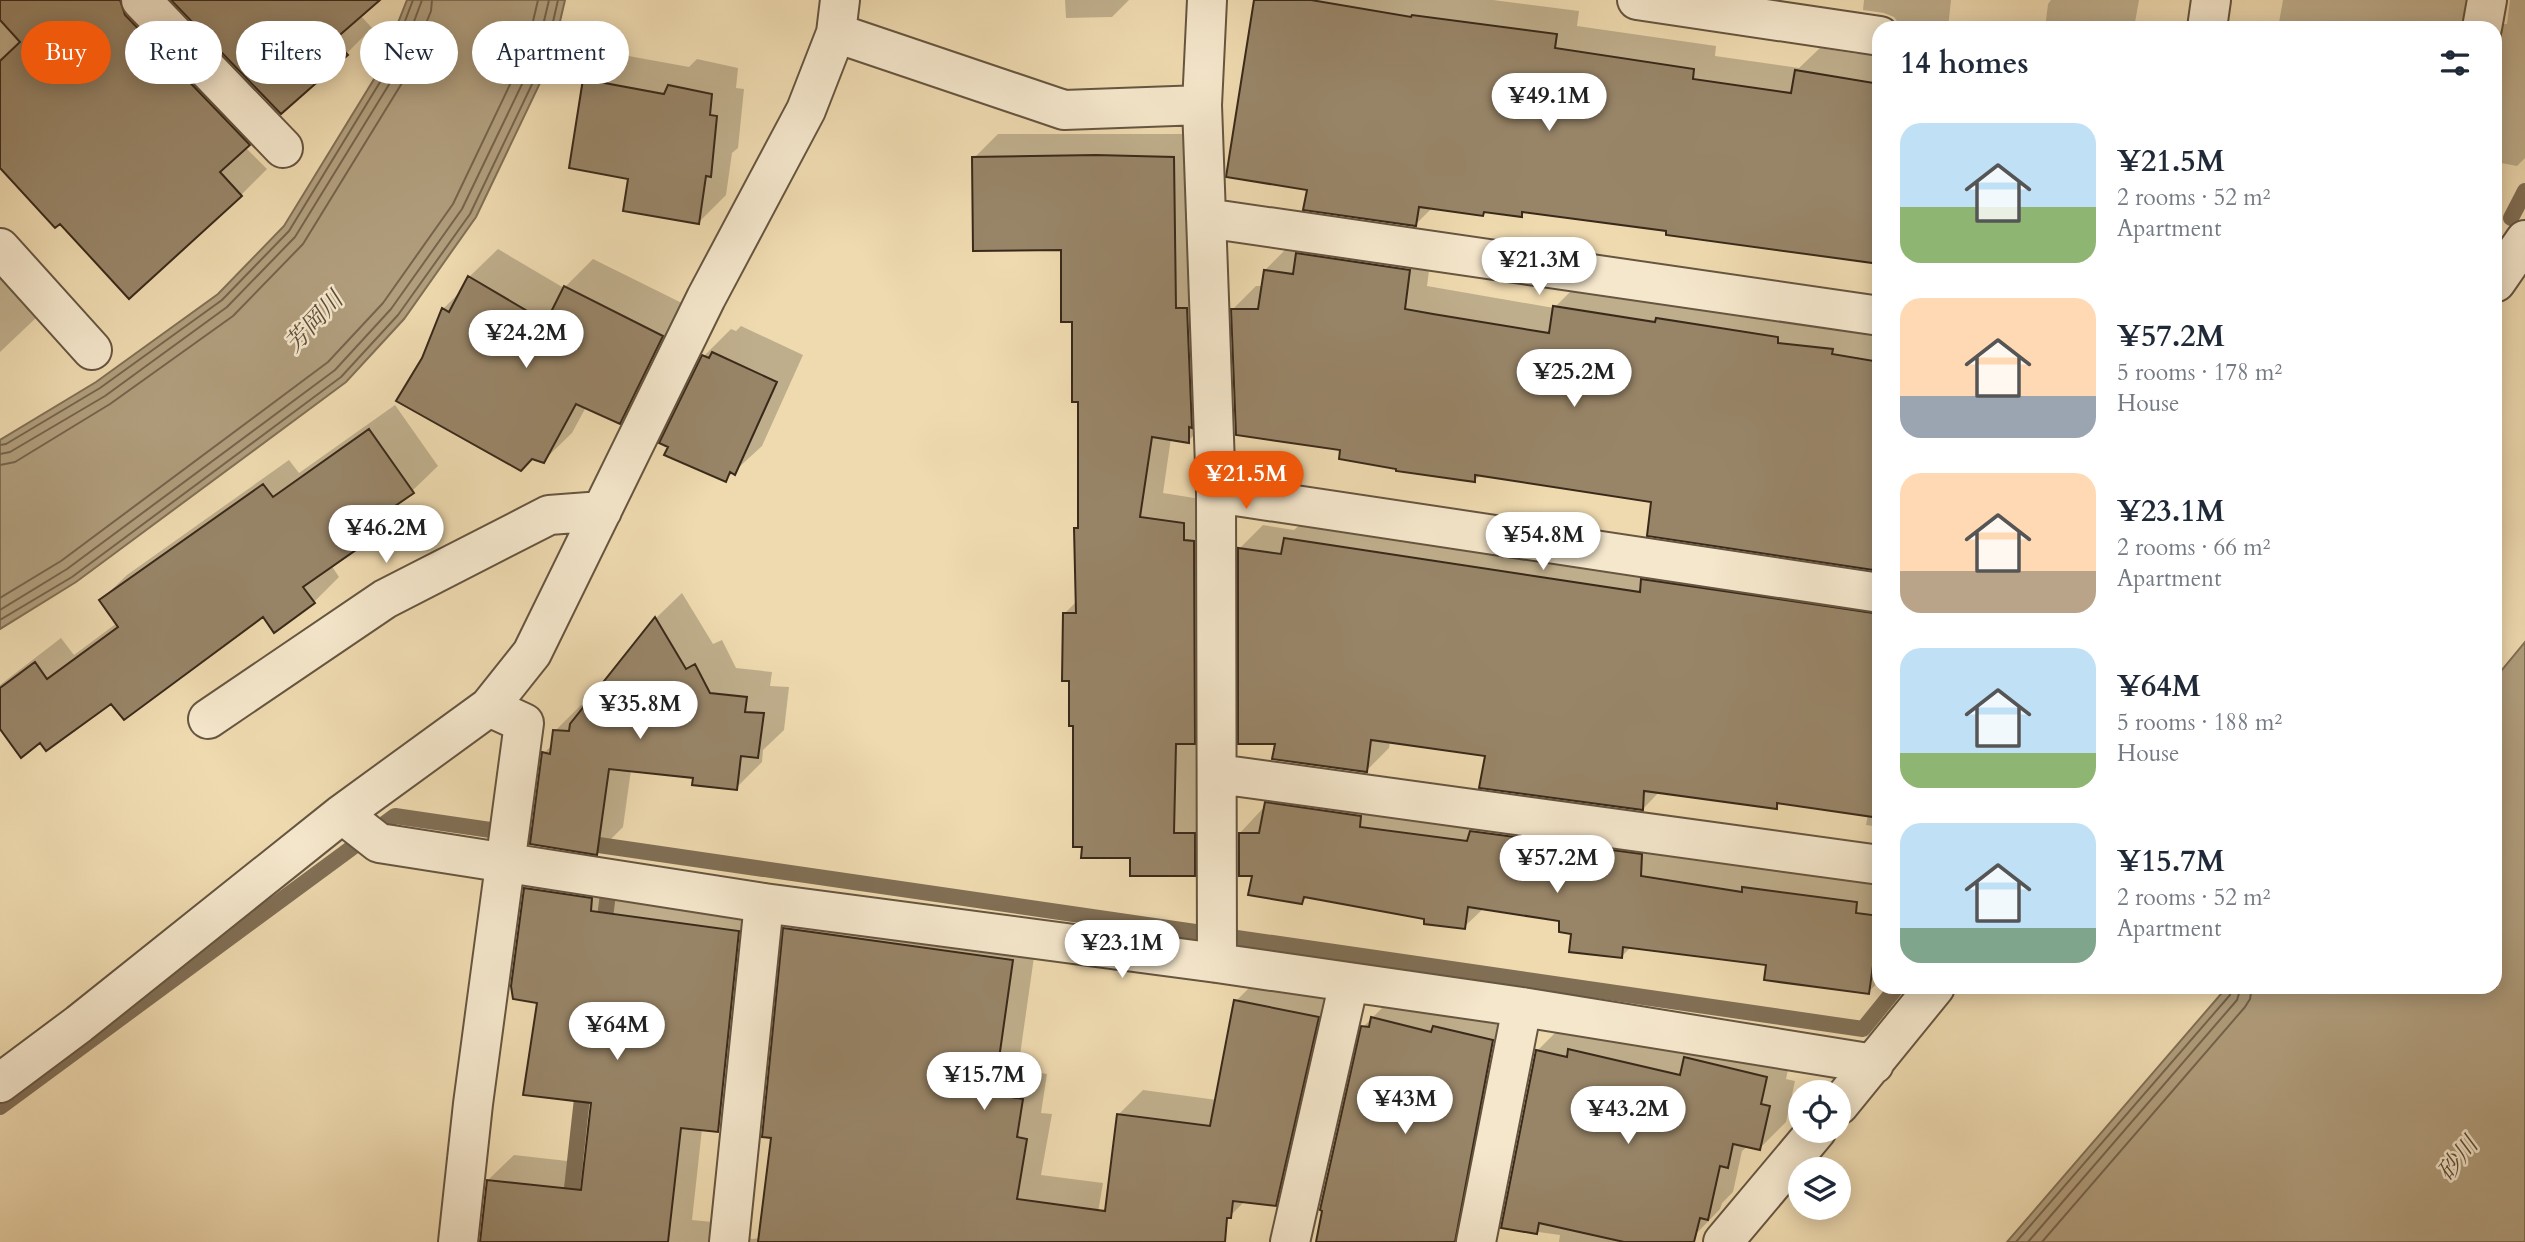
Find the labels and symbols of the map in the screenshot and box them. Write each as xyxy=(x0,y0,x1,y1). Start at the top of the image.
pin: ¥49.1M xyxy=(1492,74,1606,133)
pin: ¥21.3M xyxy=(1482,238,1596,297)
water label: 芳岡川 xyxy=(277,282,353,360)
pin: ¥24.2M xyxy=(469,310,583,370)
pin: ¥25.2M xyxy=(1517,350,1631,409)
pin: ¥21.5M xyxy=(1189,452,1303,511)
pin: ¥46.2M xyxy=(329,505,443,565)
pin: ¥54.8M xyxy=(1486,512,1600,572)
pin: ¥35.8M xyxy=(583,682,697,741)
pin: ¥57.2M xyxy=(1500,836,1614,895)
pin: ¥23.1M xyxy=(1065,920,1179,980)
pin: ¥64M xyxy=(576,1002,658,1062)
pin: ¥15.7M xyxy=(927,1052,1041,1112)
pin: ¥43M xyxy=(1364,1076,1446,1136)
pin: ¥43.2M xyxy=(1571,1086,1685,1146)
water label: 砂川 xyxy=(2430,1128,2488,1188)

